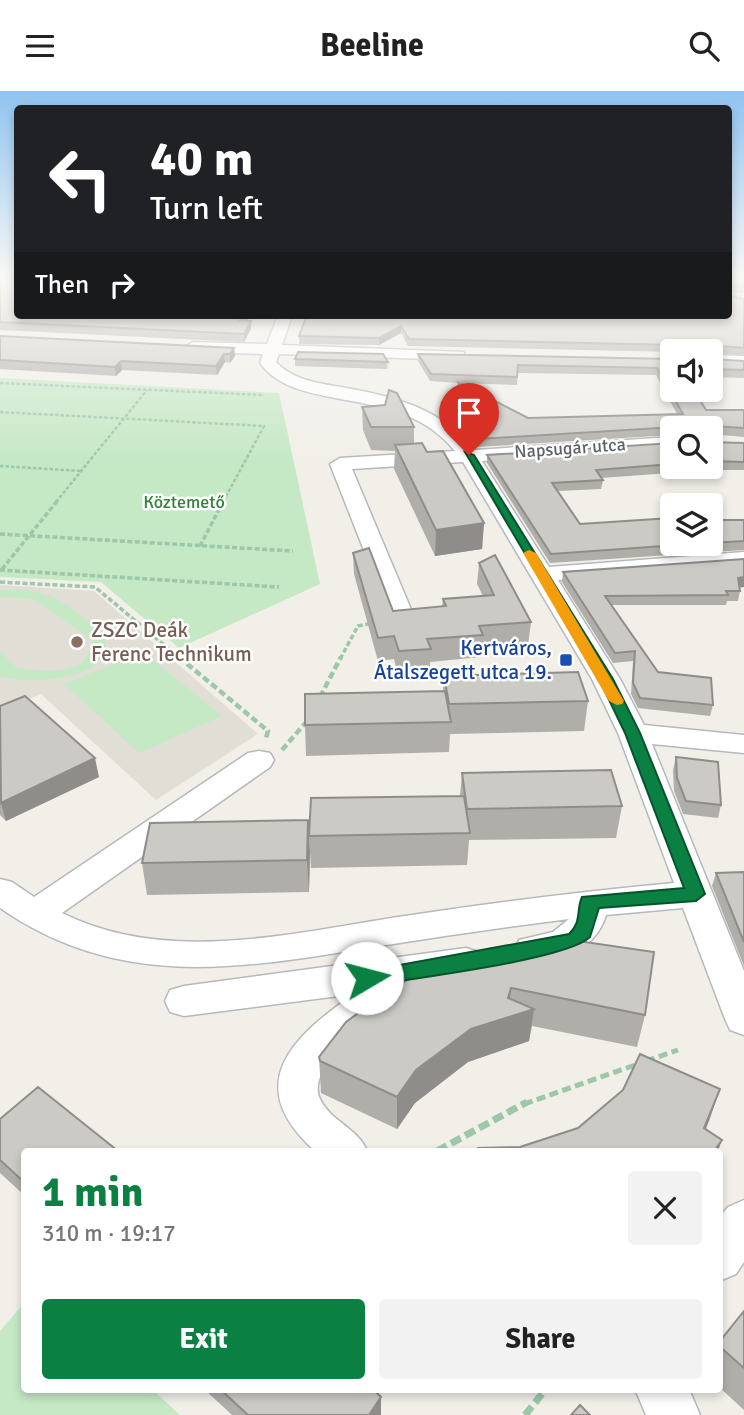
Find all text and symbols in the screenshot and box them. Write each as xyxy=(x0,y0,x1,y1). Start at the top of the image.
text: Beeline xyxy=(320,26,424,65)
icon: menu xyxy=(21,27,59,65)
icon: search xyxy=(685,27,723,65)
text: 40 m xyxy=(150,129,253,189)
icon: left xyxy=(35,133,126,224)
text: Turn left xyxy=(150,189,263,228)
icon: right xyxy=(103,266,141,304)
text: Then xyxy=(35,269,89,301)
map controls xyxy=(660,339,723,556)
button: sound xyxy=(660,339,723,402)
pin xyxy=(439,383,499,455)
icon: arrive xyxy=(450,394,488,432)
button: search xyxy=(660,416,723,479)
street label: Napsugár utca xyxy=(514,433,626,463)
park label: Köztemető xyxy=(143,491,225,513)
button: layers xyxy=(660,493,723,556)
place label: ZSZC Deák Ferenc Technikum xyxy=(91,617,252,667)
marker: ZSZC Deák Ferenc Technikum xyxy=(69,634,85,650)
place label: Kertváros, Átalszegett utca 19. xyxy=(374,635,552,685)
marker: Kertváros, Átalszegett utca 19. xyxy=(558,652,574,668)
position arrow xyxy=(330,941,404,1015)
text: 1 min xyxy=(42,1167,143,1218)
button: close xyxy=(628,1171,702,1245)
text: 310 m · 19:17 xyxy=(42,1219,176,1248)
button: Exit xyxy=(42,1299,365,1379)
button: Share xyxy=(379,1299,702,1379)

